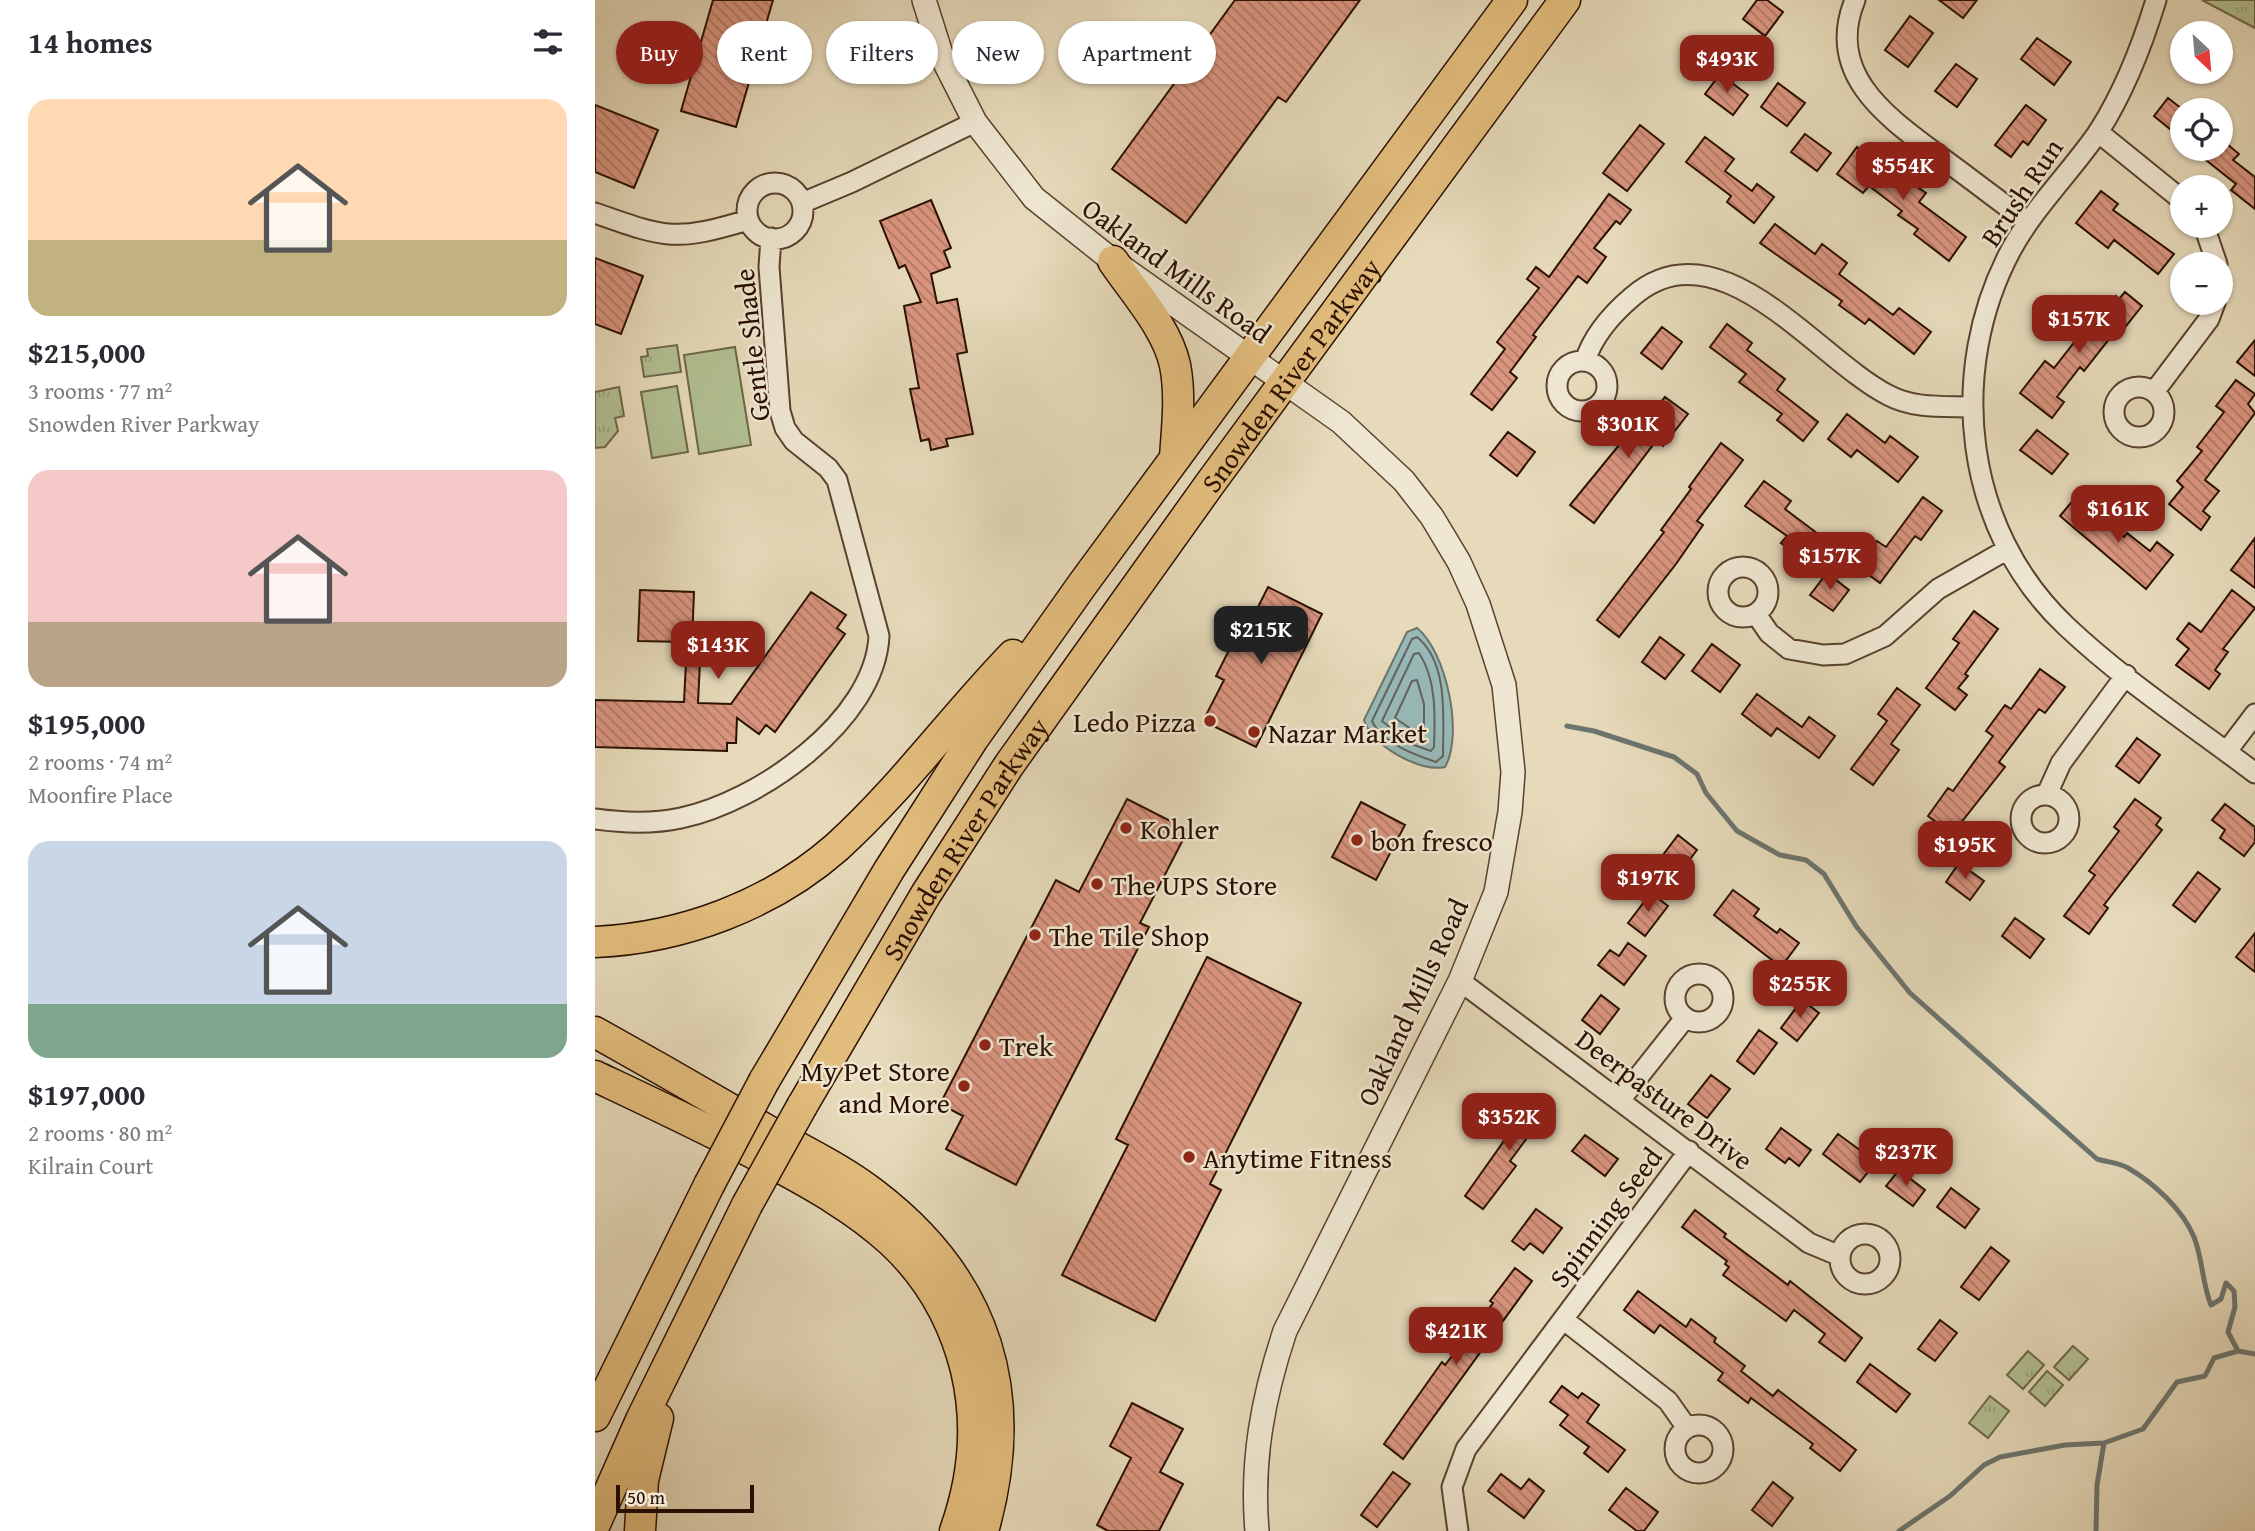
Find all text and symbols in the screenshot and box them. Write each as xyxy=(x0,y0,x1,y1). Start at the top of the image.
text: 14 homes xyxy=(28,20,153,64)
chip: Buy xyxy=(616,21,703,84)
chip: Rent xyxy=(717,21,812,84)
chip: Filters xyxy=(826,21,938,84)
chip: New xyxy=(952,21,1044,84)
chip: Apartment xyxy=(1058,21,1216,84)
north arrow xyxy=(2170,21,2233,84)
map controls xyxy=(2170,21,2233,315)
icon: filters xyxy=(529,23,567,61)
pin: $493K xyxy=(1678,36,1776,95)
text: $493K xyxy=(1696,41,1758,74)
button: locate xyxy=(2170,98,2233,161)
street label: Brush Run xyxy=(1970,130,2072,254)
pin: $554K xyxy=(1854,142,1952,202)
icon: home xyxy=(235,145,361,271)
text: $554K xyxy=(1872,148,1934,181)
button: + xyxy=(2170,175,2233,238)
street label: Oakland Mills Road xyxy=(1074,187,1280,353)
street label: Snowden River Parkway xyxy=(1190,249,1390,500)
button: − xyxy=(2170,252,2233,315)
street label: Gentle Shade xyxy=(723,267,779,423)
pin: $157K xyxy=(2030,296,2128,355)
text: $157K xyxy=(2048,301,2110,334)
text: $215,000 xyxy=(28,330,145,374)
text: 3 rooms · 77 m² xyxy=(28,374,172,407)
pin: $301K xyxy=(1579,400,1677,460)
text: $301K xyxy=(1597,406,1659,439)
text: Snowden River Parkway xyxy=(28,407,260,440)
pin: $161K xyxy=(2069,486,2167,545)
text: $161K xyxy=(2087,491,2149,524)
icon: home xyxy=(235,516,361,642)
pin: $157K xyxy=(1781,532,1879,592)
text: $157K xyxy=(1799,538,1861,571)
pin: $215K xyxy=(1212,606,1310,666)
text: $215K xyxy=(1230,612,1292,645)
pin: $143K xyxy=(669,622,767,681)
text: $143K xyxy=(687,627,749,660)
text: $195,000 xyxy=(28,701,145,745)
place label: Ledo Pizza xyxy=(1073,701,1197,742)
street label: Snowden River Parkway xyxy=(871,708,1058,968)
place label: Nazar Market xyxy=(1268,712,1427,753)
marker: Ledo Pizza xyxy=(1202,713,1218,729)
marker: Nazar Market xyxy=(1246,724,1262,740)
text: 2 rooms · 74 m² xyxy=(28,745,172,778)
text: Moonfire Place xyxy=(28,778,173,811)
place label: Kohler xyxy=(1140,808,1220,849)
marker: Kohler xyxy=(1118,820,1134,836)
place label: bon fresco xyxy=(1371,820,1493,861)
pin: $195K xyxy=(1916,822,2014,881)
text: $195K xyxy=(1934,827,1996,860)
marker: bon fresco xyxy=(1349,832,1365,848)
pin: $197K xyxy=(1599,855,1697,914)
text: $197K xyxy=(1617,860,1679,893)
place label: The UPS Store xyxy=(1111,864,1277,905)
marker: The UPS Store xyxy=(1089,876,1105,892)
icon: home xyxy=(235,887,361,1013)
street label: Oakland Mills Road xyxy=(1346,891,1478,1113)
place label: The Tile Shop xyxy=(1049,915,1209,956)
marker: The Tile Shop xyxy=(1027,927,1043,943)
pin: $255K xyxy=(1751,960,1849,1020)
text: $255K xyxy=(1769,966,1831,999)
street label: Deerpasture Drive xyxy=(1568,1019,1762,1179)
place label: Trek xyxy=(999,1025,1054,1066)
marker: Trek xyxy=(977,1037,993,1053)
place label: My Pet Store and More xyxy=(801,1050,950,1123)
text: $197,000 xyxy=(28,1072,145,1116)
marker: My Pet Store and More xyxy=(956,1078,972,1094)
pin: $352K xyxy=(1460,1094,1558,1153)
text: $352K xyxy=(1478,1099,1540,1132)
text: 2 rooms · 80 m² xyxy=(28,1116,172,1149)
pin: $237K xyxy=(1857,1128,1955,1188)
text: $237K xyxy=(1875,1134,1937,1167)
place label: Anytime Fitness xyxy=(1203,1137,1392,1178)
street label: Spinning Seed xyxy=(1538,1138,1672,1296)
text: Kilrain Court xyxy=(28,1149,153,1182)
marker: Anytime Fitness xyxy=(1181,1149,1197,1165)
pin: $421K xyxy=(1407,1308,1505,1367)
text: $421K xyxy=(1425,1313,1487,1346)
scale bar xyxy=(616,1482,754,1514)
text: 50 m xyxy=(627,1483,665,1511)

